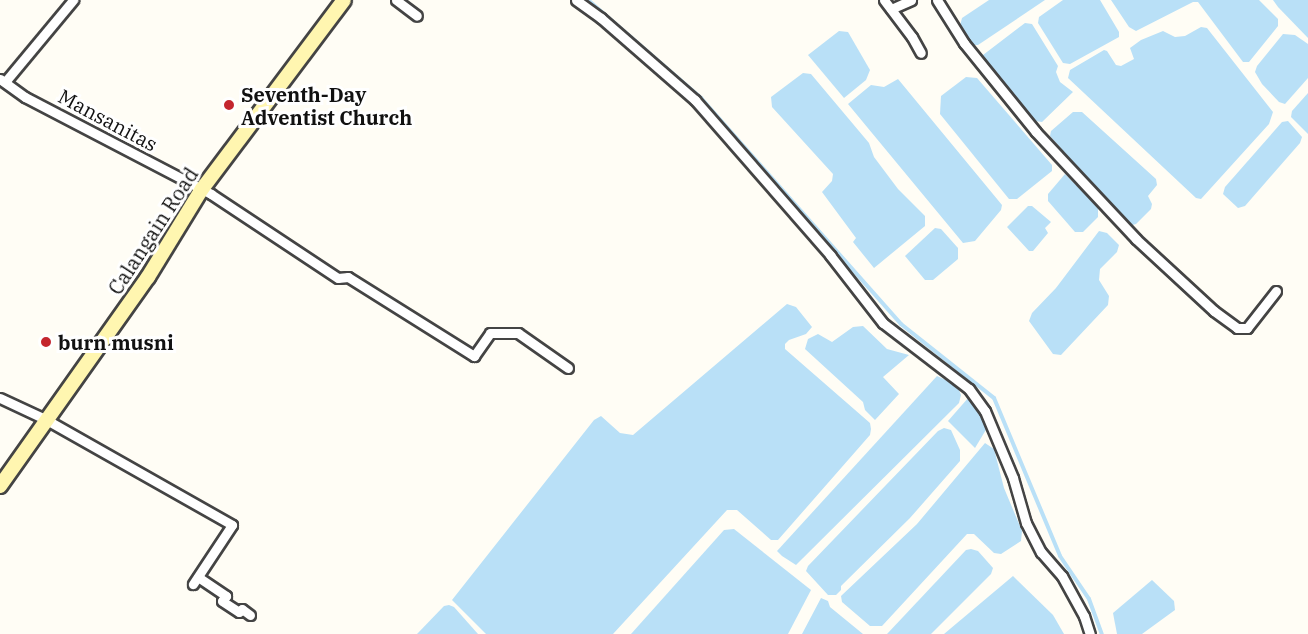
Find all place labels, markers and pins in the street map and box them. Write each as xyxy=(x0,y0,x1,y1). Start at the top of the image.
place label: Seventh-Day Adventist Church xyxy=(241,82,412,129)
marker: Seventh-Day Adventist Church xyxy=(222,98,236,112)
place label: burn musni xyxy=(58,330,174,354)
marker: burn musni xyxy=(39,335,53,349)

